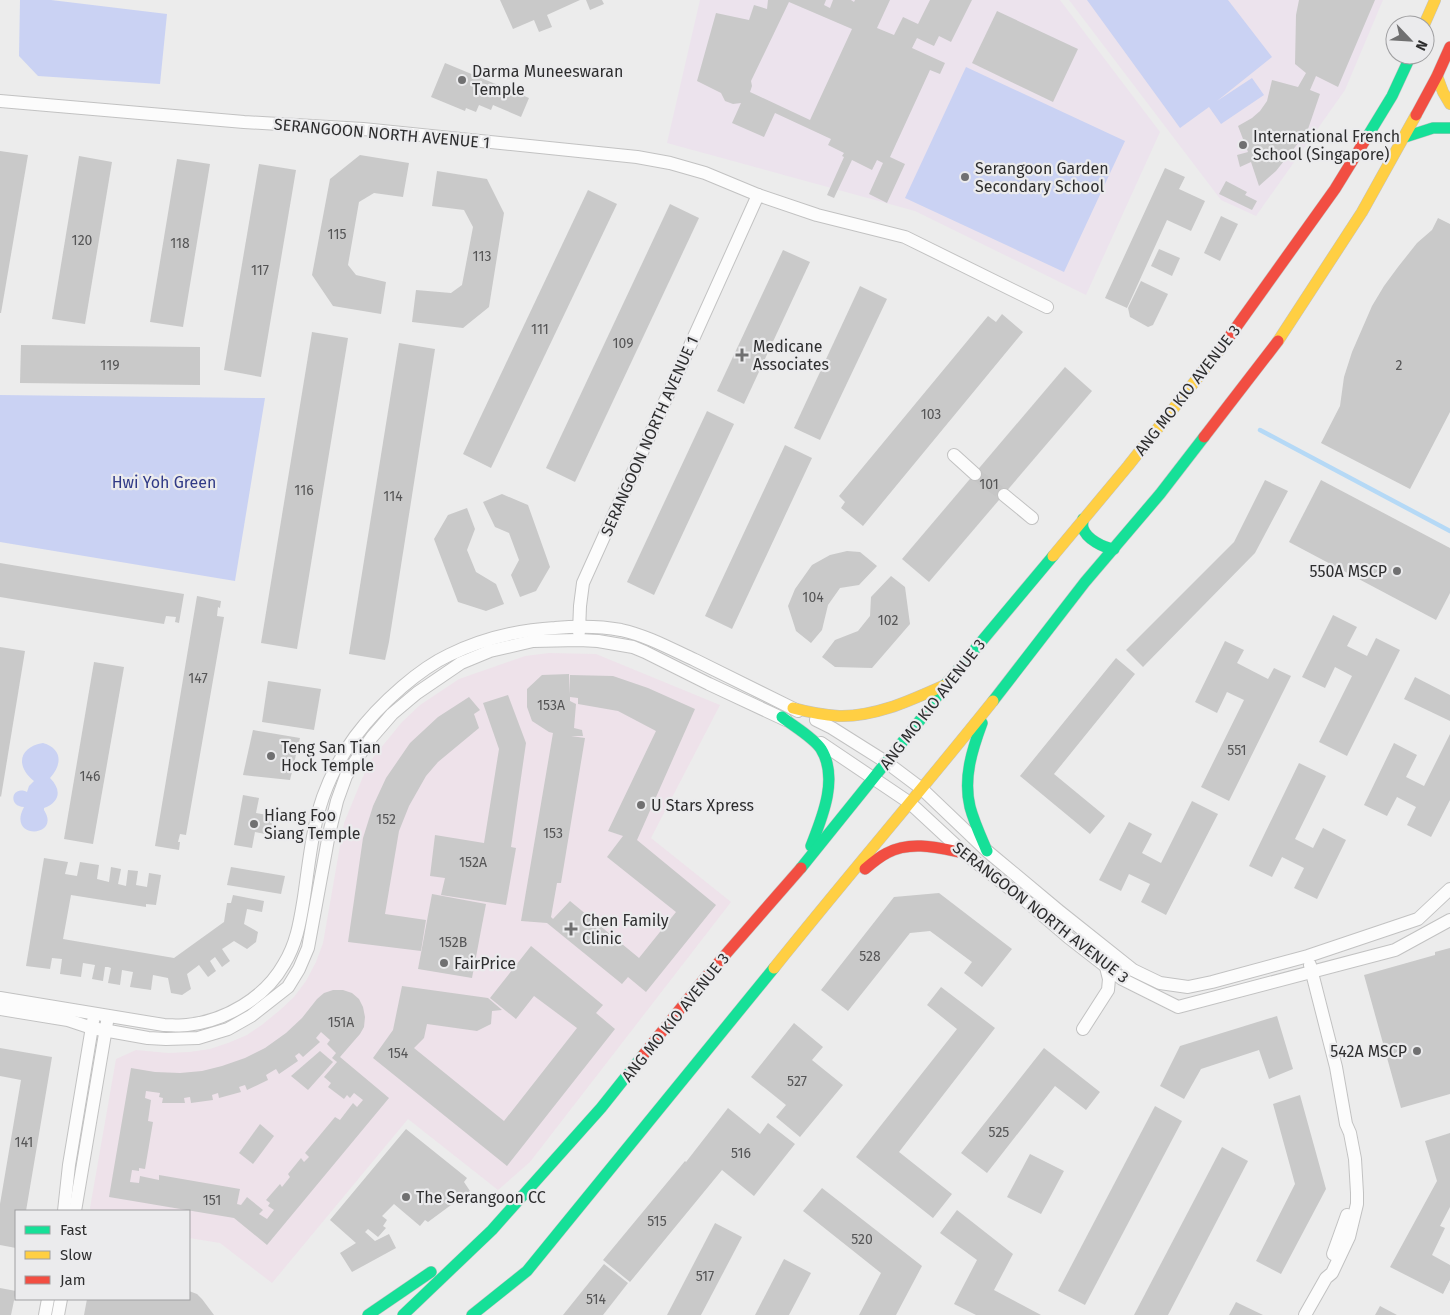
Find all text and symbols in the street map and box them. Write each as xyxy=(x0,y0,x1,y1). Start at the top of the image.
north arrow xyxy=(1385,15,1435,65)
text: N xyxy=(1412,37,1431,53)
place label: Darma Muneeswaran Temple xyxy=(472,62,623,99)
marker: Darma Muneeswaran Temple xyxy=(456,74,468,86)
street label: SERANGOON NORTH AVENUE 1 xyxy=(273,115,491,152)
place label: International French School (Singapore) xyxy=(1253,127,1400,164)
marker: International French School (Singapore) xyxy=(1237,139,1249,151)
place label: Serangoon Garden Secondary School xyxy=(975,159,1109,196)
marker: Serangoon Garden Secondary School xyxy=(959,171,971,183)
house number: 115 xyxy=(328,226,346,243)
house number: 120 xyxy=(72,232,93,249)
house number: 118 xyxy=(170,235,190,252)
house number: 113 xyxy=(473,248,491,265)
house number: 117 xyxy=(251,262,269,279)
house number: 111 xyxy=(531,321,549,338)
street label: ANG MO KIO AVENUE 3 xyxy=(1131,321,1244,459)
street label: SERANGOON NORTH AVENUE 1 xyxy=(597,333,702,539)
house number: 109 xyxy=(612,335,634,352)
place label: Medicane Associates xyxy=(753,337,829,374)
marker: Medicane Associates xyxy=(735,348,749,362)
house number: 119 xyxy=(100,357,120,374)
house number: 2 xyxy=(1396,357,1403,374)
house number: 103 xyxy=(921,406,941,423)
park label: Hwi Yoh Green xyxy=(112,473,216,492)
house number: 101 xyxy=(979,476,999,493)
house number: 116 xyxy=(294,482,314,499)
house number: 114 xyxy=(383,488,403,505)
place label: 550A MSCP xyxy=(1310,562,1387,581)
marker: 550A MSCP xyxy=(1391,565,1403,577)
house number: 104 xyxy=(802,589,824,606)
house number: 102 xyxy=(878,612,898,629)
street label: ANG MO KIO AVENUE 3 xyxy=(876,635,989,773)
house number: 147 xyxy=(188,670,208,687)
house number: 153A xyxy=(537,697,565,714)
place label: Teng San Tian Hock Temple xyxy=(281,738,381,775)
house number: 551 xyxy=(1227,742,1247,759)
marker: Teng San Tian Hock Temple xyxy=(265,750,277,762)
house number: 146 xyxy=(80,768,100,785)
place label: U Stars Xpress xyxy=(651,796,754,815)
marker: U Stars Xpress xyxy=(635,799,647,811)
place label: Hiang Foo Siang Temple xyxy=(264,806,361,843)
house number: 152 xyxy=(376,811,396,828)
marker: Hiang Foo Siang Temple xyxy=(248,818,260,830)
house number: 153 xyxy=(543,825,563,842)
street label: SERANGOON NORTH AVENUE 3 xyxy=(949,838,1132,987)
house number: 152A xyxy=(459,854,487,871)
place label: Chen Family Clinic xyxy=(582,911,669,948)
marker: Chen Family Clinic xyxy=(564,922,578,936)
house number: 152B xyxy=(439,934,467,951)
house number: 528 xyxy=(859,948,881,965)
street label: ANG MO KIO AVENUE 3 xyxy=(618,949,733,1086)
place label: FairPrice xyxy=(454,954,516,973)
marker: FairPrice xyxy=(438,957,450,969)
house number: 151A xyxy=(328,1014,354,1031)
place label: 542A MSCP xyxy=(1330,1042,1407,1061)
house number: 154 xyxy=(388,1045,409,1062)
marker: 542A MSCP xyxy=(1411,1045,1423,1057)
house number: 527 xyxy=(787,1073,807,1090)
house number: 525 xyxy=(989,1124,1009,1141)
house number: 141 xyxy=(15,1134,33,1151)
house number: 516 xyxy=(731,1145,751,1162)
place label: The Serangoon CC xyxy=(416,1188,546,1207)
marker: The Serangoon CC xyxy=(400,1191,412,1203)
house number: 151 xyxy=(203,1192,221,1209)
legend xyxy=(15,1210,190,1300)
house number: 515 xyxy=(647,1213,667,1230)
text: Fast xyxy=(60,1221,87,1239)
house number: 520 xyxy=(851,1231,873,1248)
text: Slow xyxy=(60,1246,92,1264)
house number: 517 xyxy=(696,1268,714,1285)
text: Jam xyxy=(60,1271,86,1289)
house number: 514 xyxy=(586,1291,606,1308)

